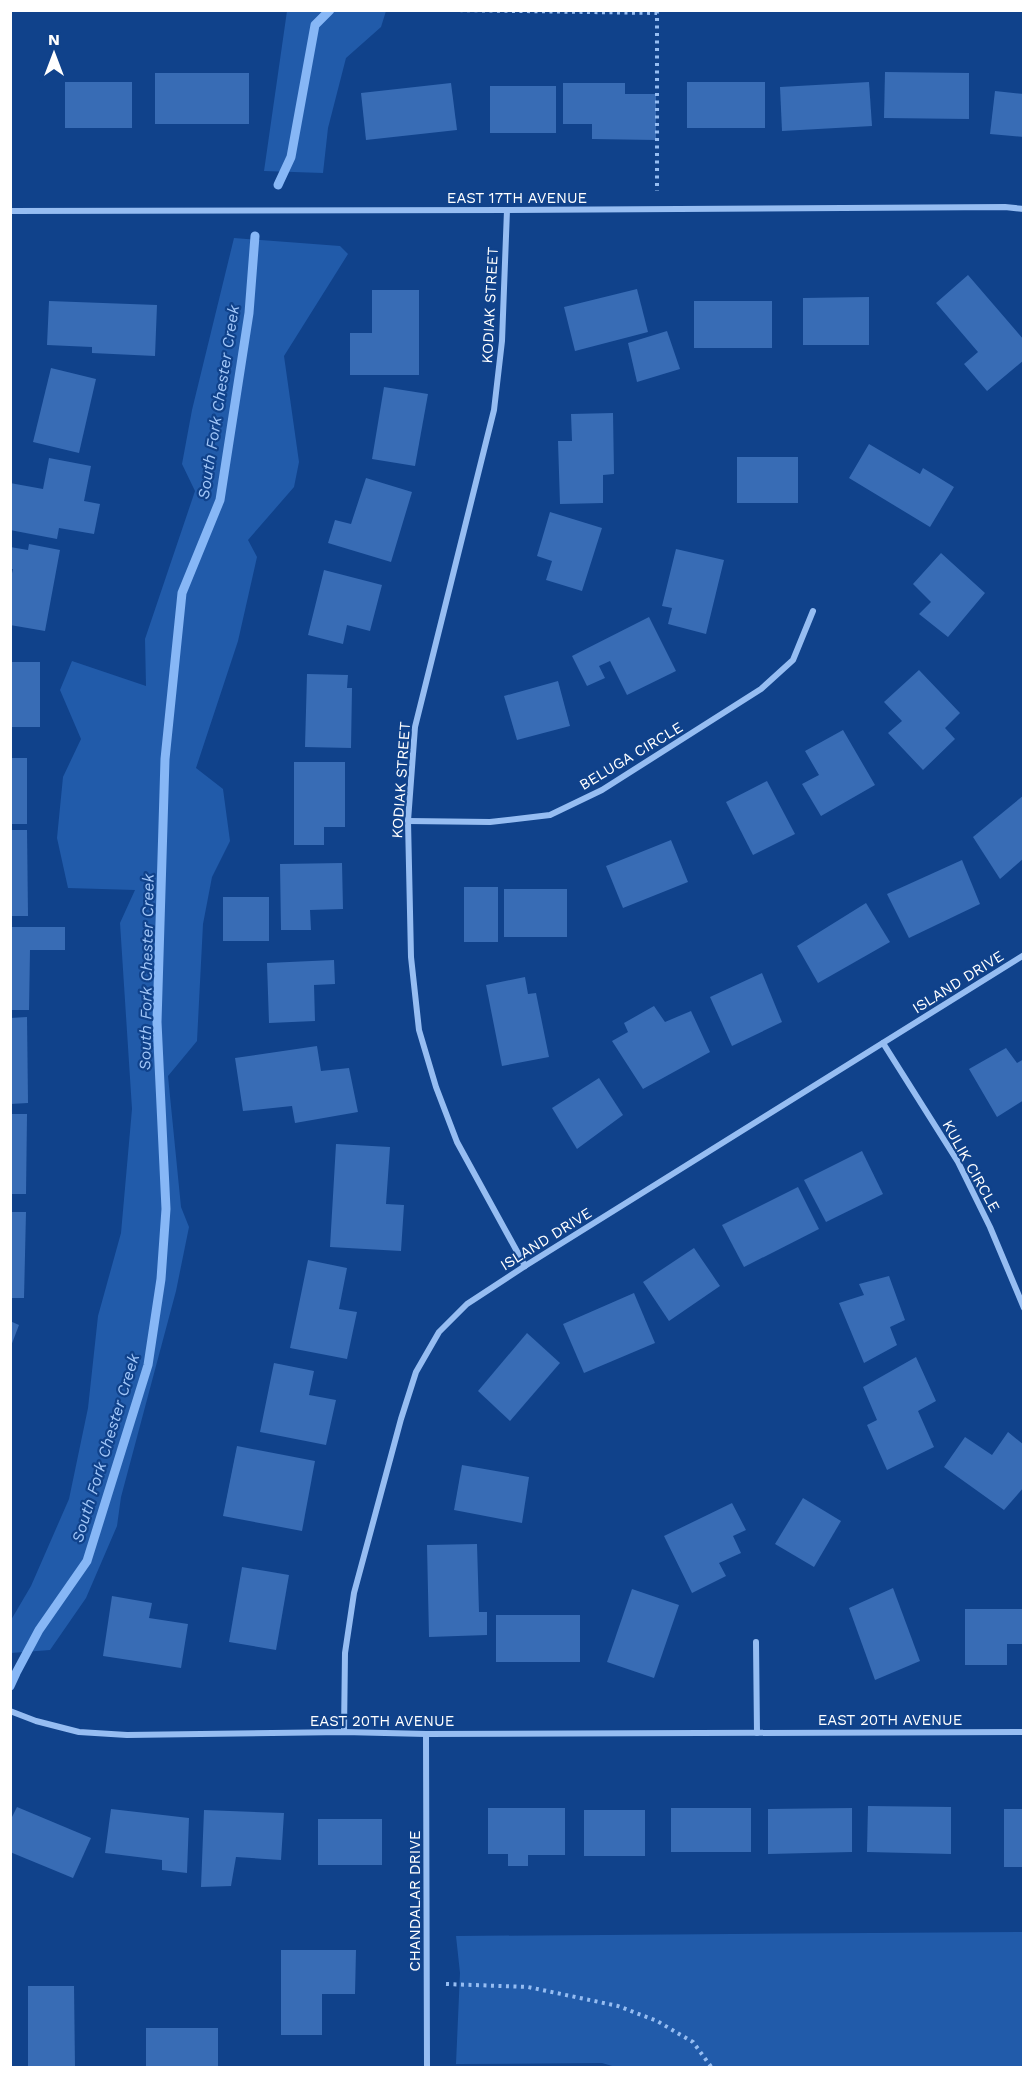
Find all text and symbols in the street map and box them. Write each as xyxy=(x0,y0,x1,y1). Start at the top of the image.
north arrow xyxy=(24,24,84,84)
text: N xyxy=(48,30,60,49)
street label: EAST 17TH AVENUE xyxy=(447,189,587,207)
street label: KODIAK STREET xyxy=(478,246,502,364)
water label: South Fork Chester Creek xyxy=(194,302,243,501)
street label: BELUGA CIRCLE xyxy=(576,718,686,794)
street label: KODIAK STREET xyxy=(388,721,414,839)
water label: South Fork Chester Creek xyxy=(135,872,158,1071)
street label: ISLAND DRIVE xyxy=(909,947,1007,1017)
street label: KULIK CIRCLE xyxy=(938,1117,1004,1215)
street label: ISLAND DRIVE xyxy=(497,1204,595,1274)
water label: South Fork Chester Creek xyxy=(68,1350,144,1545)
street label: EAST 20TH AVENUE xyxy=(818,1711,962,1729)
street label: EAST 20TH AVENUE xyxy=(310,1712,454,1730)
street label: CHANDALAR DRIVE xyxy=(406,1830,424,1972)

